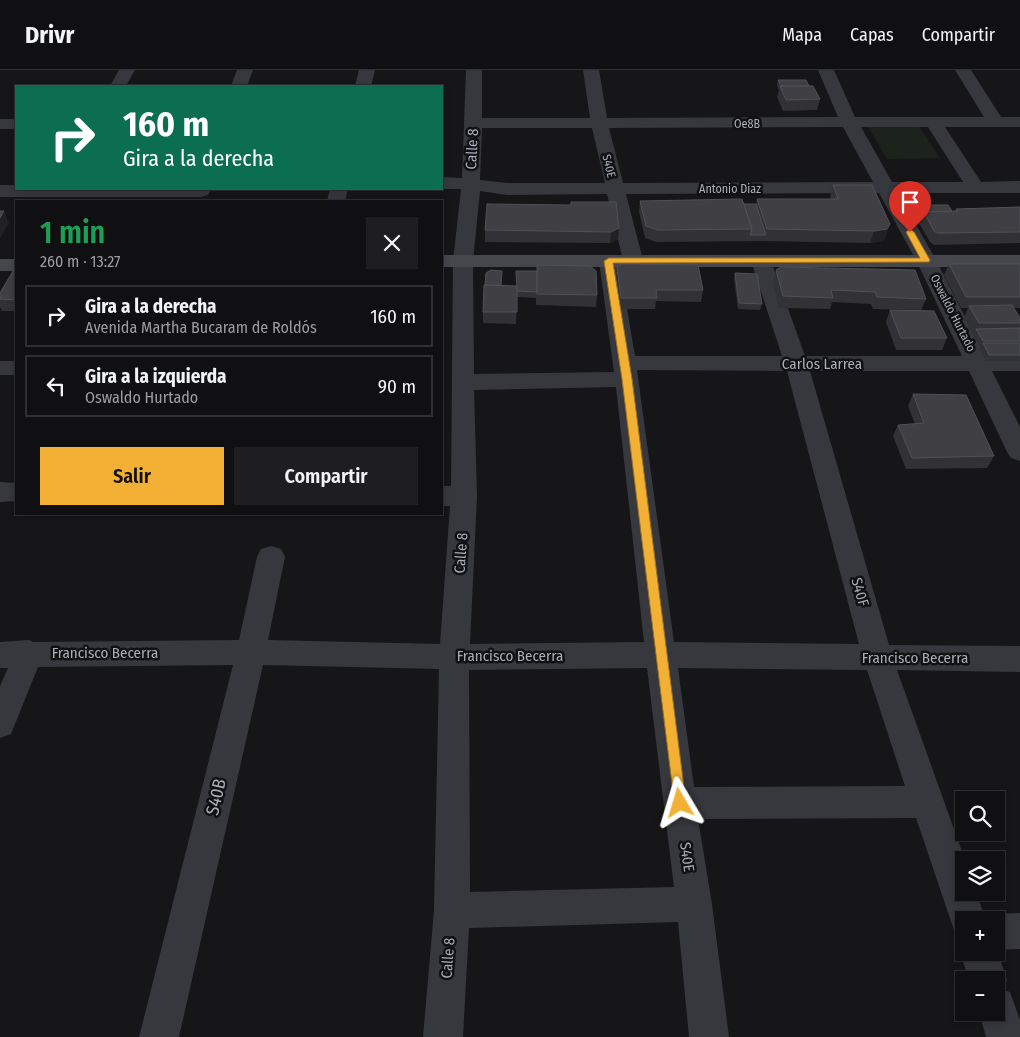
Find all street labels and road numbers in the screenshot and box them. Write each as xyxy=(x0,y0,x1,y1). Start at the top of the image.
street label: Oe8B xyxy=(734,117,760,131)
street label: Calle 8 xyxy=(462,128,482,170)
street label: S40E xyxy=(599,153,619,180)
street label: Antonio Diaz xyxy=(699,182,761,196)
street label: Oswaldo Hurtado xyxy=(927,272,979,354)
street label: Carlos Larrea xyxy=(782,355,862,373)
street label: Calle 8 xyxy=(451,532,471,574)
street label: S40F xyxy=(847,576,873,609)
street label: Francisco Becerra xyxy=(52,644,158,662)
street label: Francisco Becerra xyxy=(457,647,563,665)
street label: Francisco Becerra xyxy=(862,649,968,667)
street label: S40B xyxy=(201,776,231,817)
street label: S40E xyxy=(676,841,698,873)
street label: Calle 8 xyxy=(438,937,458,979)

